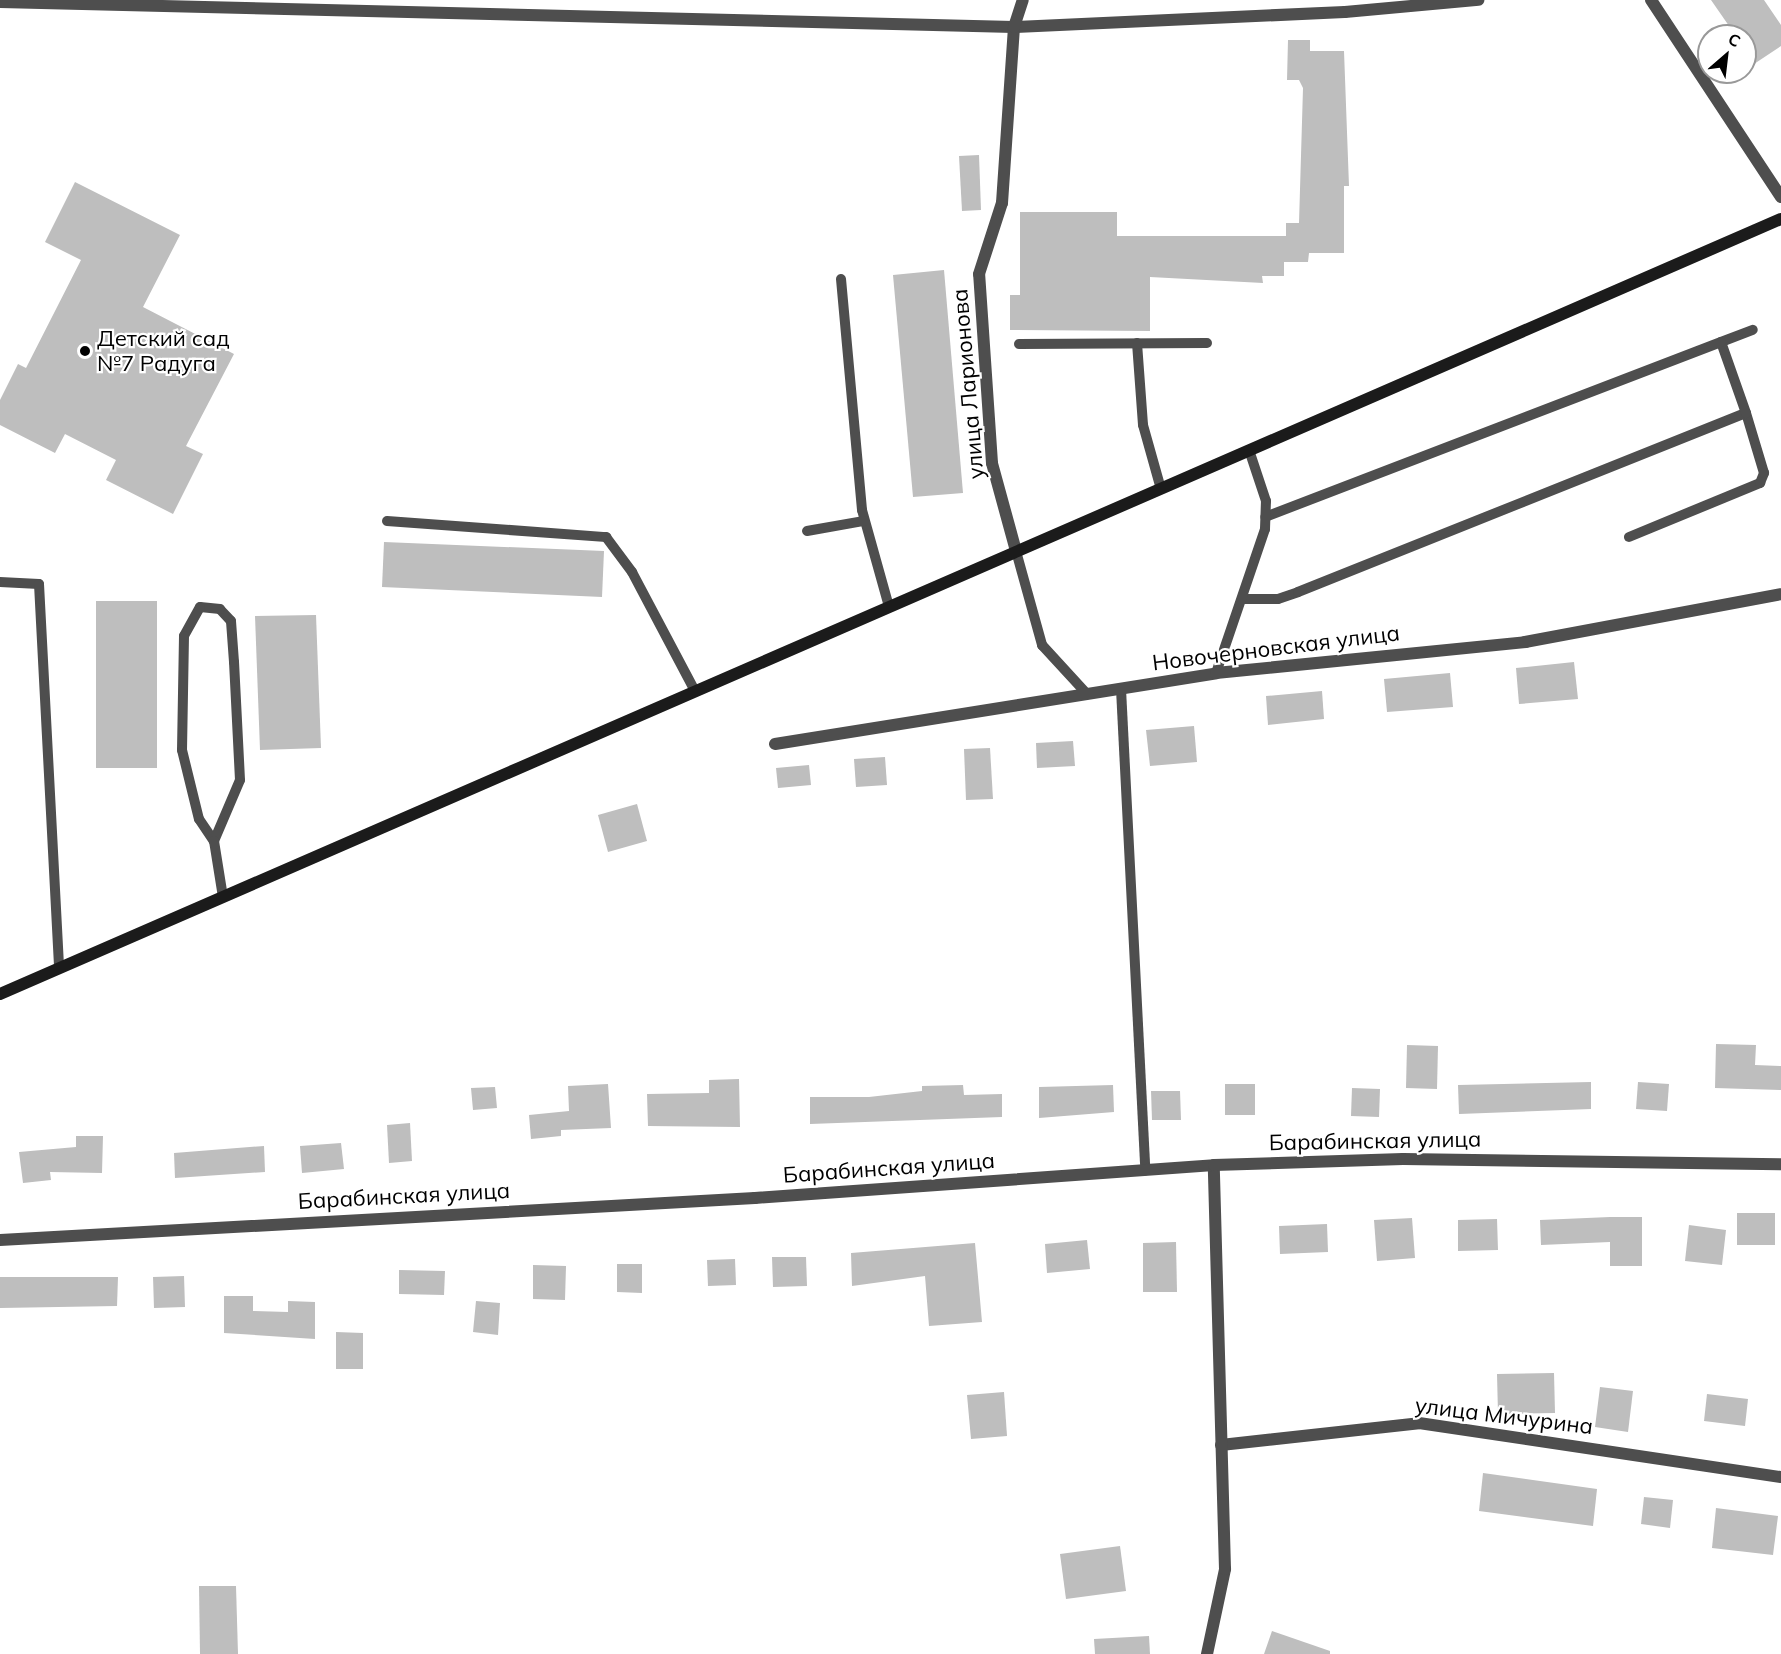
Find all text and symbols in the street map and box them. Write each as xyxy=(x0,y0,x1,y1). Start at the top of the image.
north arrow xyxy=(1697,24,1757,84)
text: С xyxy=(1725,28,1744,51)
street label: улица Ларионова xyxy=(947,288,989,480)
place label: Детский сад №7 Радуга xyxy=(97,325,230,376)
marker: Детский сад №7 Радуга xyxy=(78,344,92,358)
street label: Новочерновская улица xyxy=(1151,620,1401,676)
street label: Барабинская улица xyxy=(1269,1126,1481,1156)
street label: Барабинская улица xyxy=(782,1147,996,1189)
street label: Барабинская улица xyxy=(297,1177,511,1215)
street label: улица Мичурина xyxy=(1413,1392,1595,1440)

